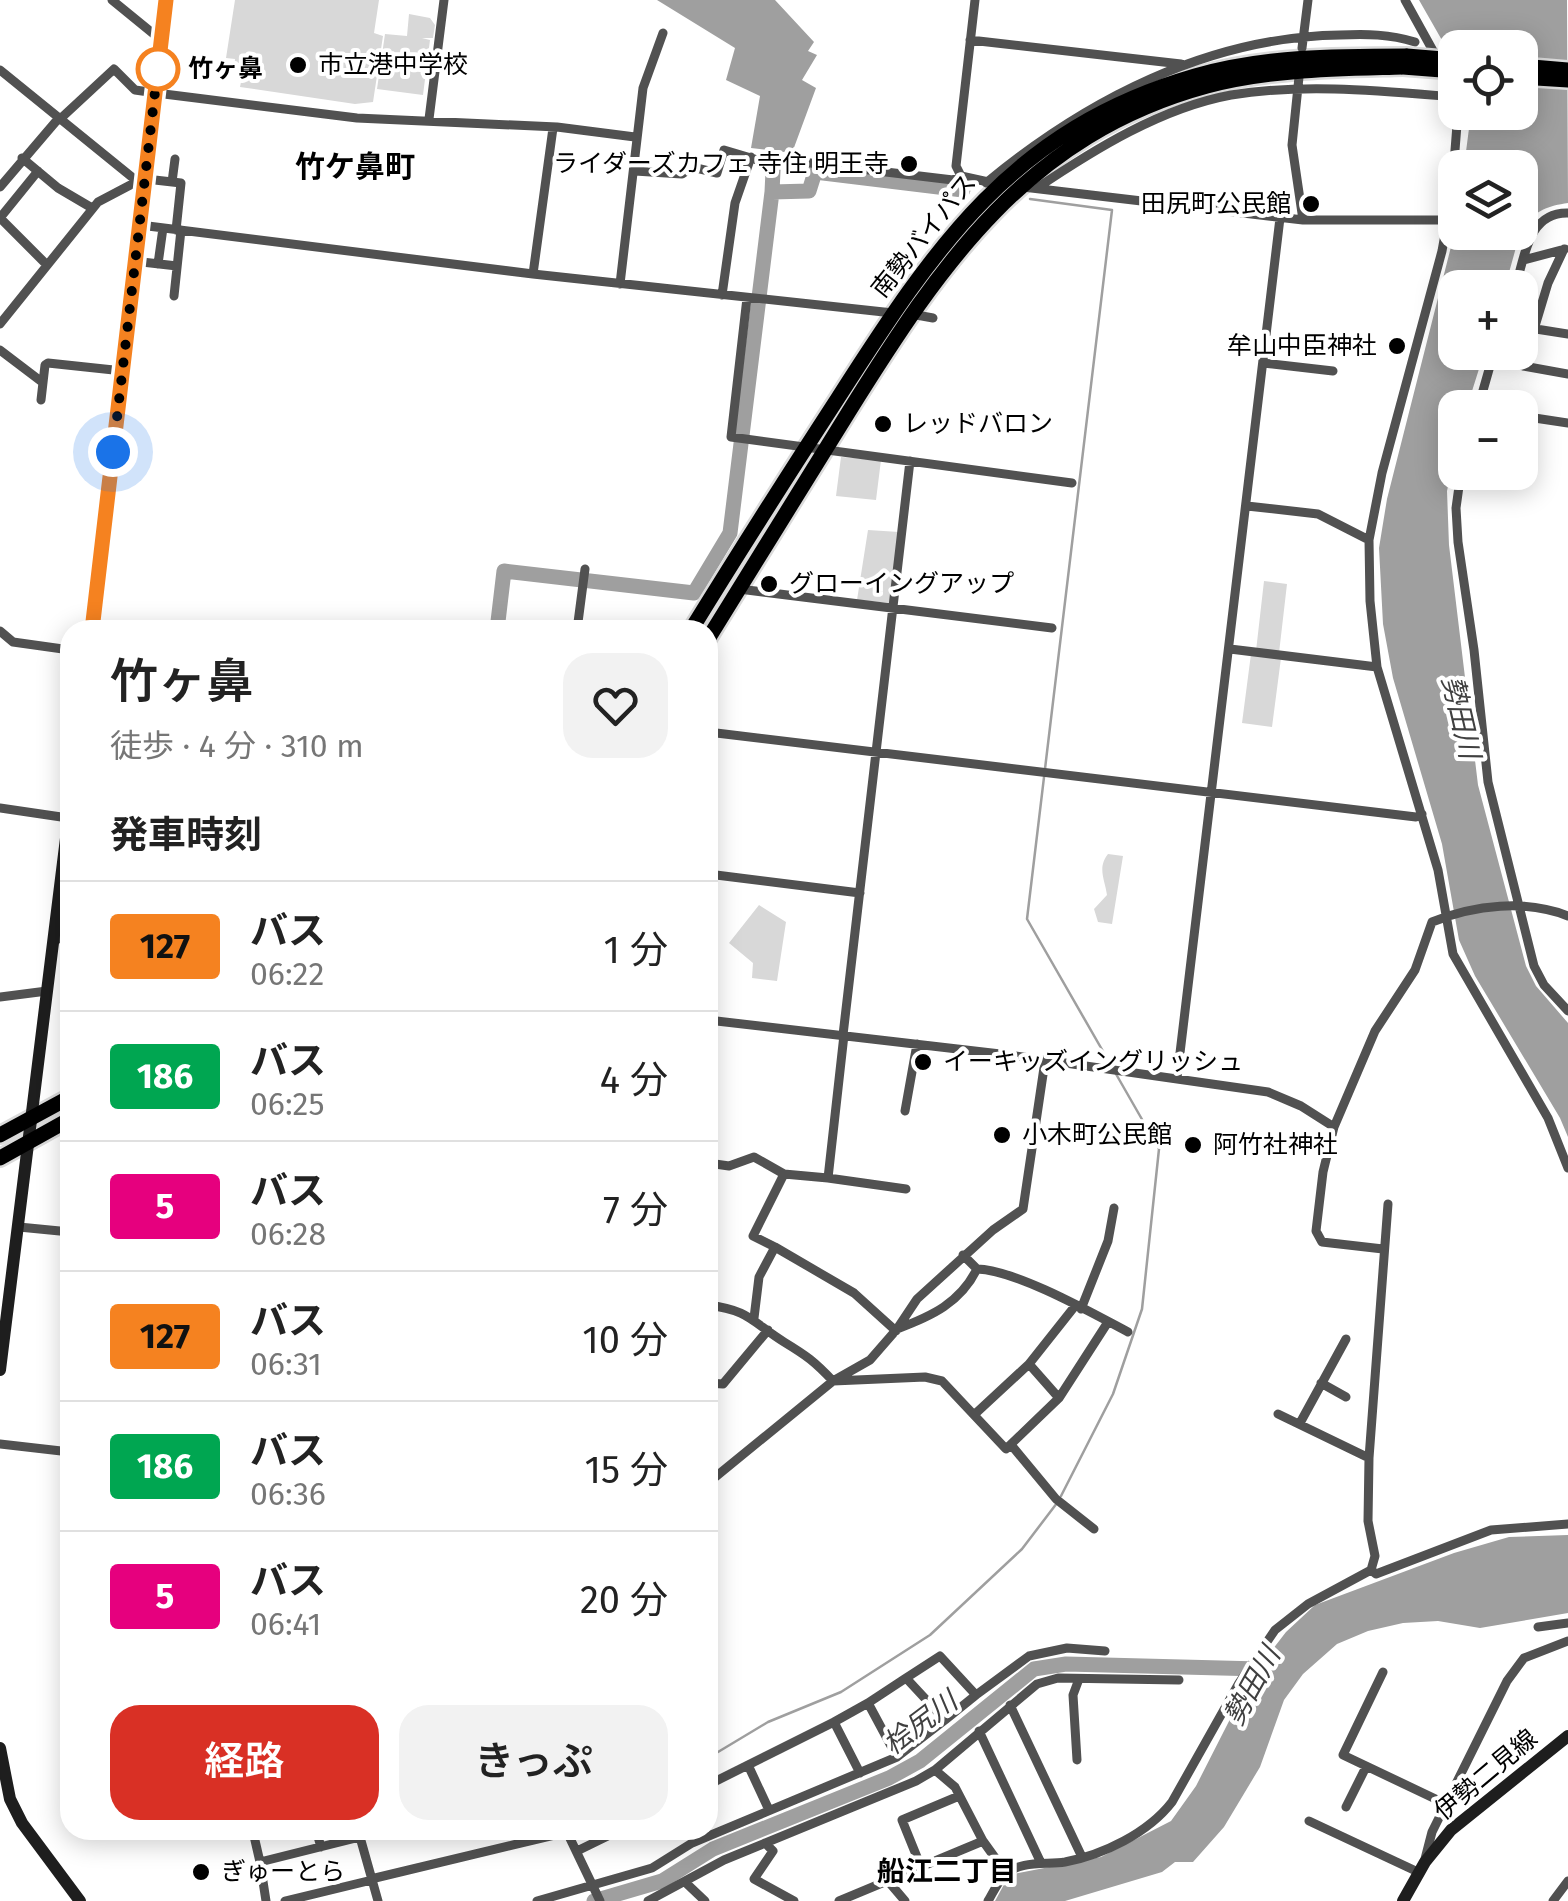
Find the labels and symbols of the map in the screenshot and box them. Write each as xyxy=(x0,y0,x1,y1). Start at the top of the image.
marker: 竹ヶ鼻 xyxy=(137,48,179,90)
place label: 市立港中学校 xyxy=(318,50,468,80)
place label: 竹ヶ鼻 xyxy=(188,54,263,84)
marker: 市立港中学校 xyxy=(287,54,309,76)
district label: 竹ケ鼻町 xyxy=(295,149,415,185)
place label: ライダーズカフェ 寺住 明王寺 xyxy=(553,149,889,179)
marker: ライダーズカフェ 寺住 明王寺 xyxy=(898,153,920,175)
street label: 南勢バイパス xyxy=(865,168,983,304)
place label: 田尻町公民館 xyxy=(1141,189,1291,219)
marker: 田尻町公民館 xyxy=(1300,193,1322,215)
place label: 牟山中臣神社 xyxy=(1227,331,1377,361)
marker: 牟山中臣神社 xyxy=(1386,335,1408,357)
place label: レッドバロン xyxy=(903,409,1053,439)
marker: レッドバロン xyxy=(872,413,894,435)
your location xyxy=(88,427,138,477)
place label: グローイングアップ xyxy=(789,569,1014,599)
marker: グローイングアップ xyxy=(758,573,780,595)
water label: 勢田川 xyxy=(1435,672,1487,765)
place label: イーキッズイングリッシュ xyxy=(943,1047,1243,1077)
marker: イーキッズイングリッシュ xyxy=(912,1051,934,1073)
place label: 小木町公民館 xyxy=(1022,1120,1172,1150)
marker: 小木町公民館 xyxy=(991,1124,1013,1146)
place label: 阿竹社神社 xyxy=(1213,1130,1338,1160)
marker: 阿竹社神社 xyxy=(1182,1134,1204,1156)
water label: 勢田川 xyxy=(1217,1639,1288,1731)
water label: 桧尻川 xyxy=(877,1683,966,1761)
street label: 伊勢二見線 xyxy=(1428,1723,1544,1827)
district label: 船江二丁目 xyxy=(877,1855,1017,1888)
place label: ぎゅーとら xyxy=(221,1857,345,1887)
marker: ぎゅーとら xyxy=(190,1861,212,1883)

